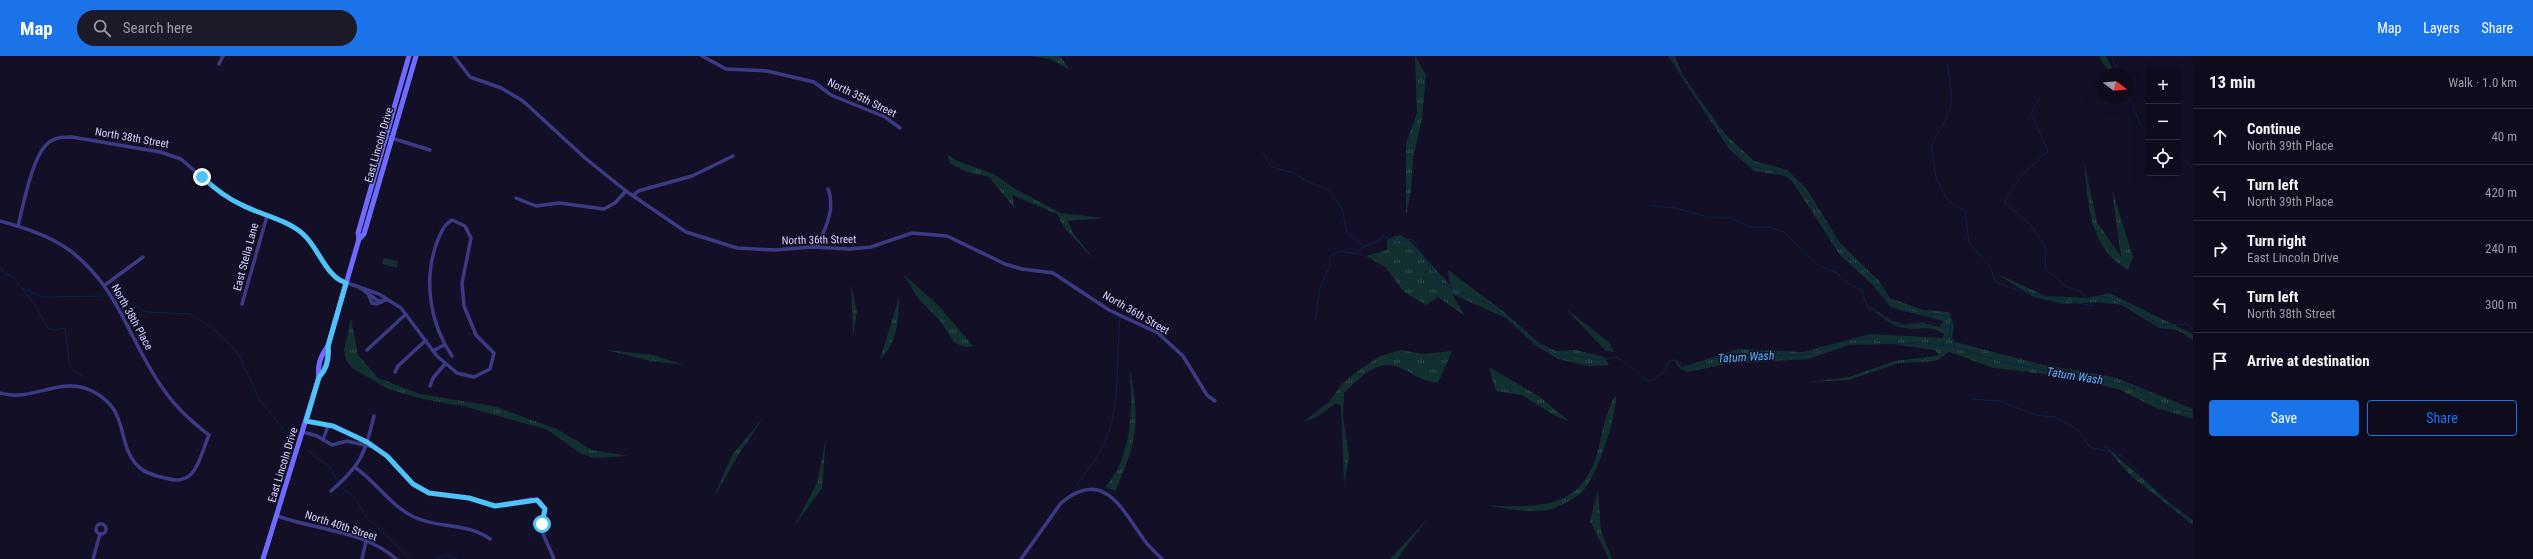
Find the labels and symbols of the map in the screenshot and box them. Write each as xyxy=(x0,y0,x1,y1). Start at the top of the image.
north arrow xyxy=(2097,68,2133,104)
street label: North 35th Street xyxy=(826,76,898,120)
street label: East Lincoln Drive xyxy=(362,106,396,184)
street label: North 38th Street xyxy=(94,125,170,151)
route end xyxy=(193,168,211,186)
street label: East Stella Lane xyxy=(231,222,261,292)
street label: North 36th Street xyxy=(782,233,856,247)
street label: North 38th Place xyxy=(109,282,155,352)
street label: North 36th Street xyxy=(1100,289,1172,337)
water label: Tatum Wash xyxy=(1717,349,1775,365)
water label: Tatum Wash xyxy=(2046,365,2104,387)
street label: East Lincoln Drive xyxy=(265,426,301,504)
street label: North 40th Street xyxy=(303,508,379,544)
route start xyxy=(533,515,551,533)

